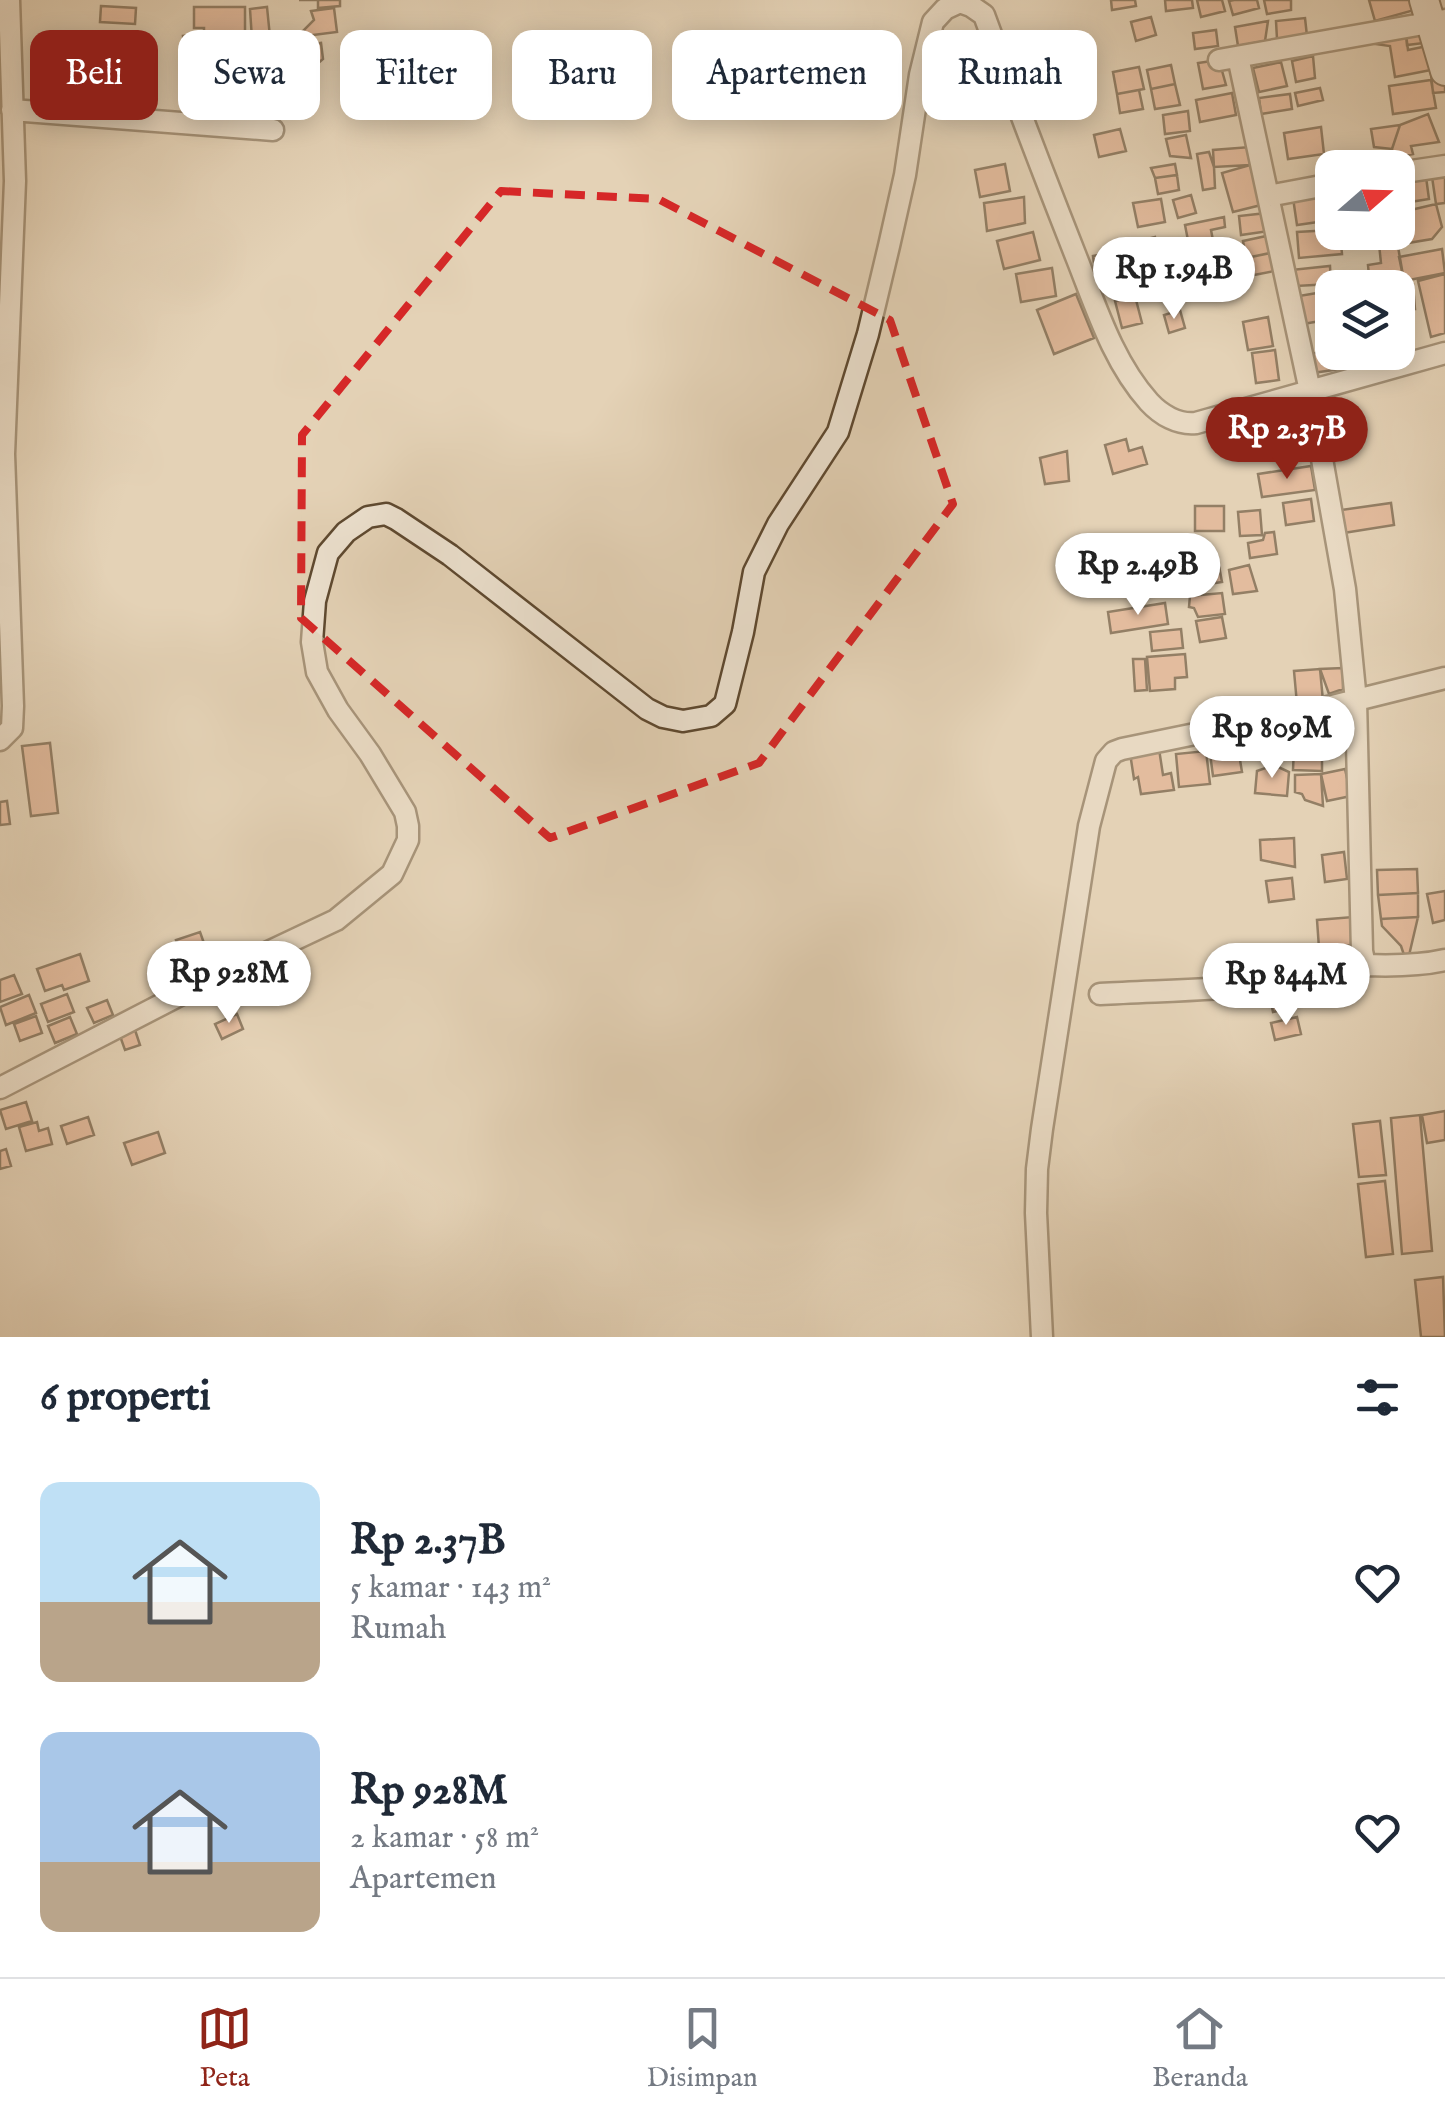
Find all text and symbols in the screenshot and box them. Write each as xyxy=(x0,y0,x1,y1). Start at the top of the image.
chip: Beli xyxy=(30,30,158,120)
chip: Sewa xyxy=(178,30,320,120)
chip: Filter xyxy=(340,30,492,120)
chip: Baru xyxy=(512,30,652,120)
chip: Apartemen xyxy=(672,30,902,120)
chip: Rumah xyxy=(922,30,1097,120)
north arrow xyxy=(1315,150,1415,250)
map controls xyxy=(1315,150,1415,370)
pin: Rp 1.94B xyxy=(1071,237,1277,322)
text: Rp 1.94B xyxy=(1115,249,1233,290)
button: layers xyxy=(1315,270,1415,370)
pin: Rp 2.37B xyxy=(1184,397,1390,482)
text: Rp 2.37B xyxy=(1228,409,1346,450)
pin: Rp 2.49B xyxy=(1035,533,1241,618)
text: Rp 2.49B xyxy=(1077,545,1199,586)
pin: Rp 809M xyxy=(1180,696,1364,781)
text: Rp 809M xyxy=(1212,708,1332,749)
pin: Rp 928M xyxy=(137,941,321,1026)
pin: Rp 844M xyxy=(1194,943,1378,1028)
text: Rp 928M xyxy=(169,953,289,994)
text: Rp 844M xyxy=(1225,955,1347,996)
icon: filters xyxy=(1350,1370,1405,1425)
text: 6 properti xyxy=(40,1371,211,1424)
text: Rp 2.37B xyxy=(350,1515,506,1568)
icon: home xyxy=(120,1522,240,1642)
icon: heart xyxy=(1350,1555,1405,1610)
text: 5 kamar · 143 m² xyxy=(350,1568,551,1609)
text: Rumah xyxy=(350,1609,446,1650)
text: Rp 928M xyxy=(350,1765,508,1818)
icon: home xyxy=(120,1772,240,1892)
icon: heart xyxy=(1350,1805,1405,1860)
text: 2 kamar · 58 m² xyxy=(350,1818,539,1859)
text: Apartemen xyxy=(350,1859,497,1900)
tab: Peta xyxy=(197,2001,252,2096)
tab: Disimpan xyxy=(647,2001,758,2096)
tab: Beranda xyxy=(1152,2001,1248,2096)

